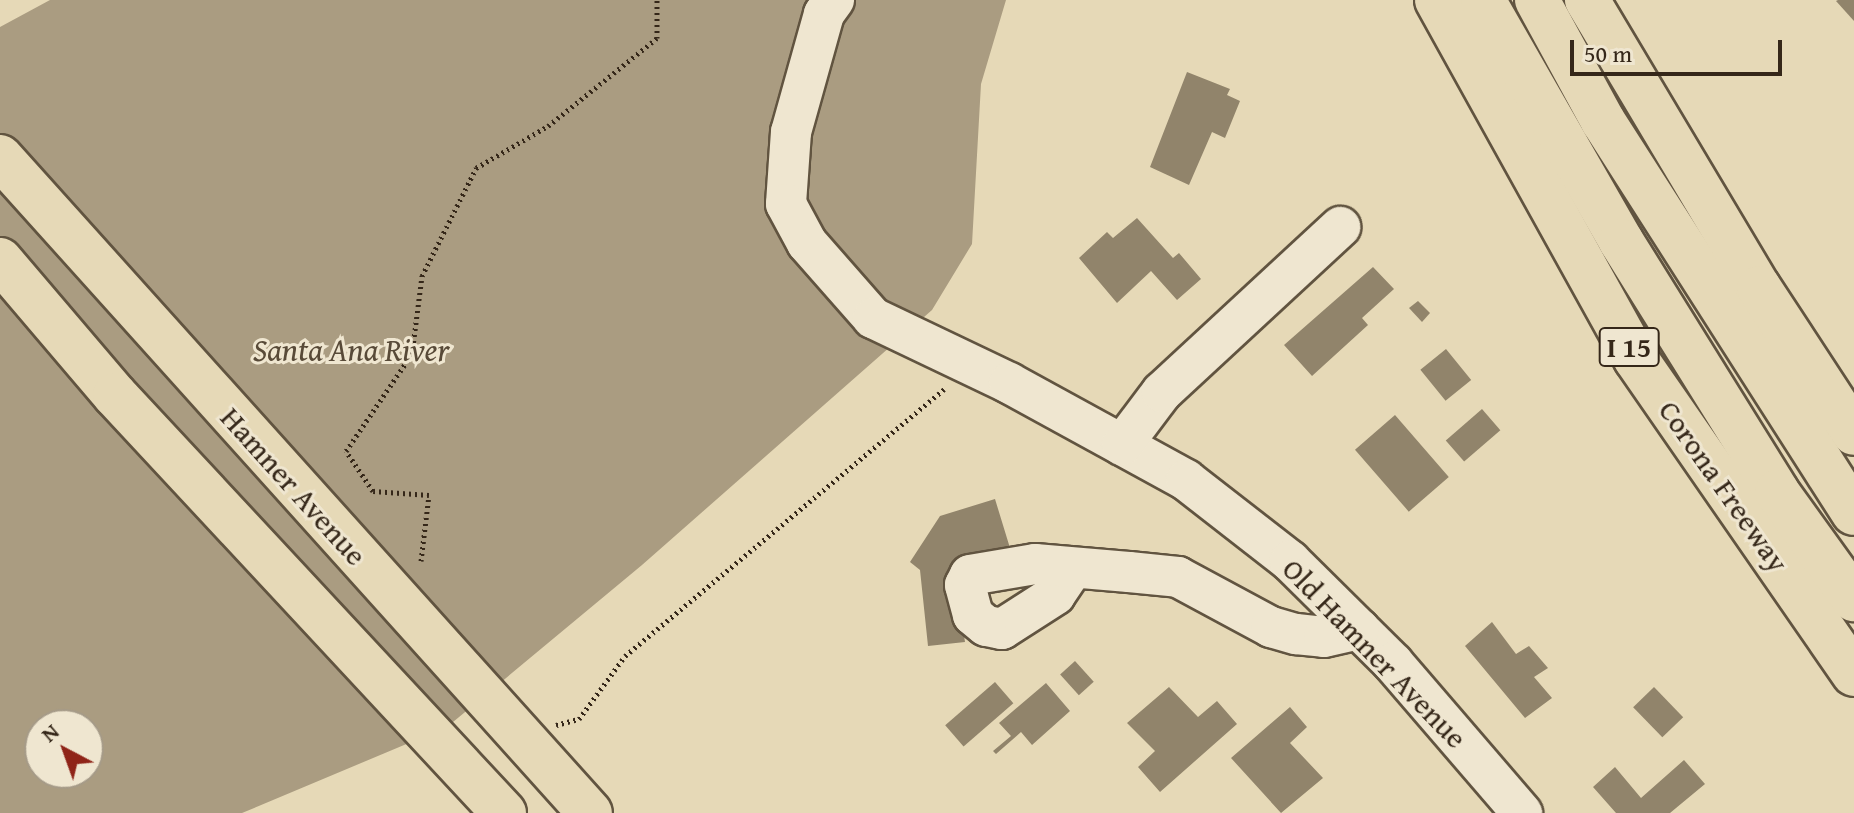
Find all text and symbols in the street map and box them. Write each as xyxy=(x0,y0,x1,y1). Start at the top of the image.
scale bar xyxy=(1574,24,1786,74)
text: 50 m xyxy=(1584,36,1632,71)
road number: I 15 xyxy=(1597,323,1661,371)
water label: Santa Ana River xyxy=(253,331,449,369)
street label: Corona Freeway xyxy=(1652,393,1796,579)
street label: Hamner Avenue xyxy=(213,399,375,573)
street label: Old Hamner Avenue xyxy=(1275,551,1475,755)
north arrow xyxy=(24,709,104,789)
text: N xyxy=(34,715,66,749)

